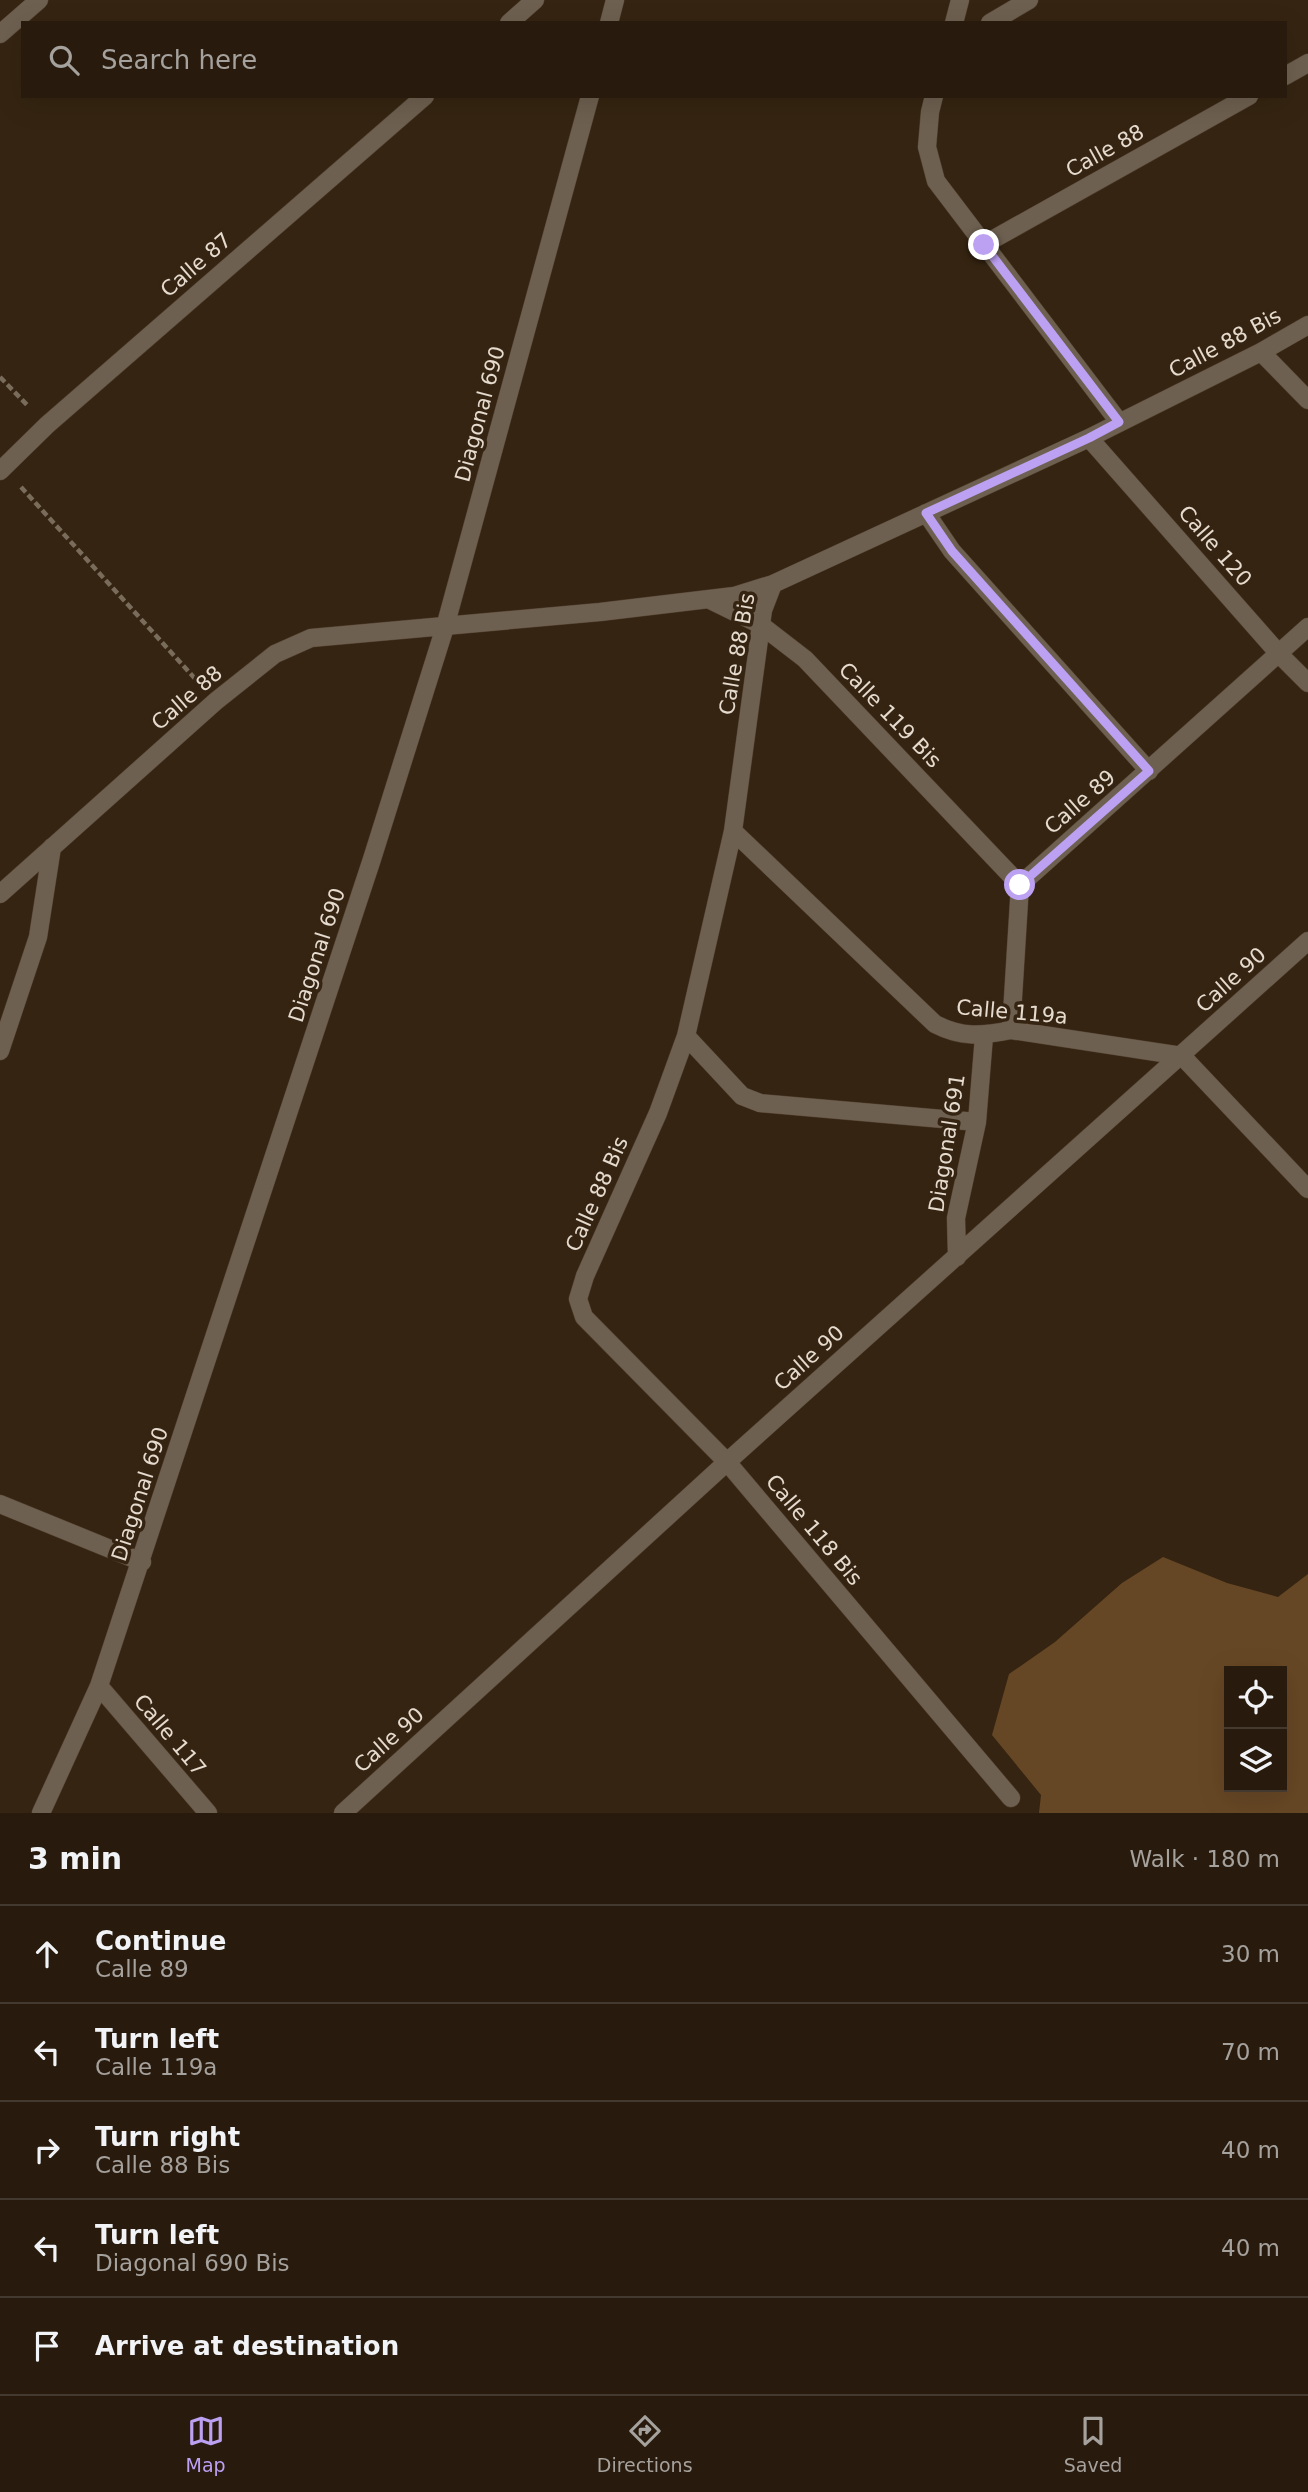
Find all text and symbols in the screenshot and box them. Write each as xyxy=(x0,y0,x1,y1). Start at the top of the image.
search box xyxy=(21,21,1287,98)
icon: search xyxy=(45,41,83,79)
text: Search here xyxy=(101,45,257,75)
street label: Calle 88 xyxy=(1062,120,1148,182)
street label: Calle 87 xyxy=(156,228,236,302)
route end xyxy=(968,229,999,260)
street label: Calle 88 Bis xyxy=(1165,303,1285,383)
street label: Diagonal 690 xyxy=(450,343,510,485)
street label: Calle 120 xyxy=(1174,501,1256,591)
street label: Calle 88 Bis xyxy=(714,591,760,717)
street label: Calle 119 Bis xyxy=(834,657,946,773)
street label: Calle 88 xyxy=(147,661,227,735)
street label: Calle 89 xyxy=(1040,765,1120,839)
route start xyxy=(1004,869,1035,900)
street label: Diagonal 690 xyxy=(284,885,350,1025)
street label: Calle 90 xyxy=(1191,942,1271,1018)
street label: Calle 119a xyxy=(955,995,1069,1029)
street label: Diagonal 691 xyxy=(924,1072,970,1214)
street label: Calle 88 Bis xyxy=(561,1133,633,1255)
street label: Calle 90 xyxy=(769,1320,849,1396)
street label: Diagonal 690 xyxy=(107,1424,173,1564)
street label: Calle 118 Bis xyxy=(761,1470,867,1590)
map controls xyxy=(1224,1666,1287,1792)
button: locate xyxy=(1224,1666,1287,1729)
street label: Calle 117 xyxy=(129,1689,211,1781)
street label: Calle 90 xyxy=(349,1702,429,1778)
button: layers xyxy=(1224,1729,1287,1792)
text: 3 min xyxy=(28,1841,122,1876)
text: Walk · 180 m xyxy=(1129,1846,1280,1872)
text: Continue xyxy=(95,1926,226,1956)
icon: ahead xyxy=(28,1935,66,1973)
text: 30 m xyxy=(1221,1941,1280,1967)
text: Calle 89 xyxy=(95,1956,189,1982)
text: Turn left xyxy=(95,2024,219,2054)
icon: left xyxy=(28,2033,66,2071)
text: 70 m xyxy=(1221,2039,1280,2065)
text: Calle 119a xyxy=(95,2054,217,2080)
text: Turn right xyxy=(95,2122,240,2152)
icon: right xyxy=(28,2131,66,2169)
text: 40 m xyxy=(1221,2137,1280,2163)
text: Calle 88 Bis xyxy=(95,2152,230,2178)
text: Turn left xyxy=(95,2220,219,2250)
icon: left xyxy=(28,2229,66,2267)
text: 40 m xyxy=(1221,2235,1280,2261)
text: Diagonal 690 Bis xyxy=(95,2250,290,2276)
icon: arrive xyxy=(28,2327,66,2365)
text: Arrive at destination xyxy=(95,2331,399,2361)
tab: Map xyxy=(186,2412,226,2476)
tab: Directions xyxy=(597,2412,693,2476)
tab: Saved xyxy=(1064,2412,1122,2476)

